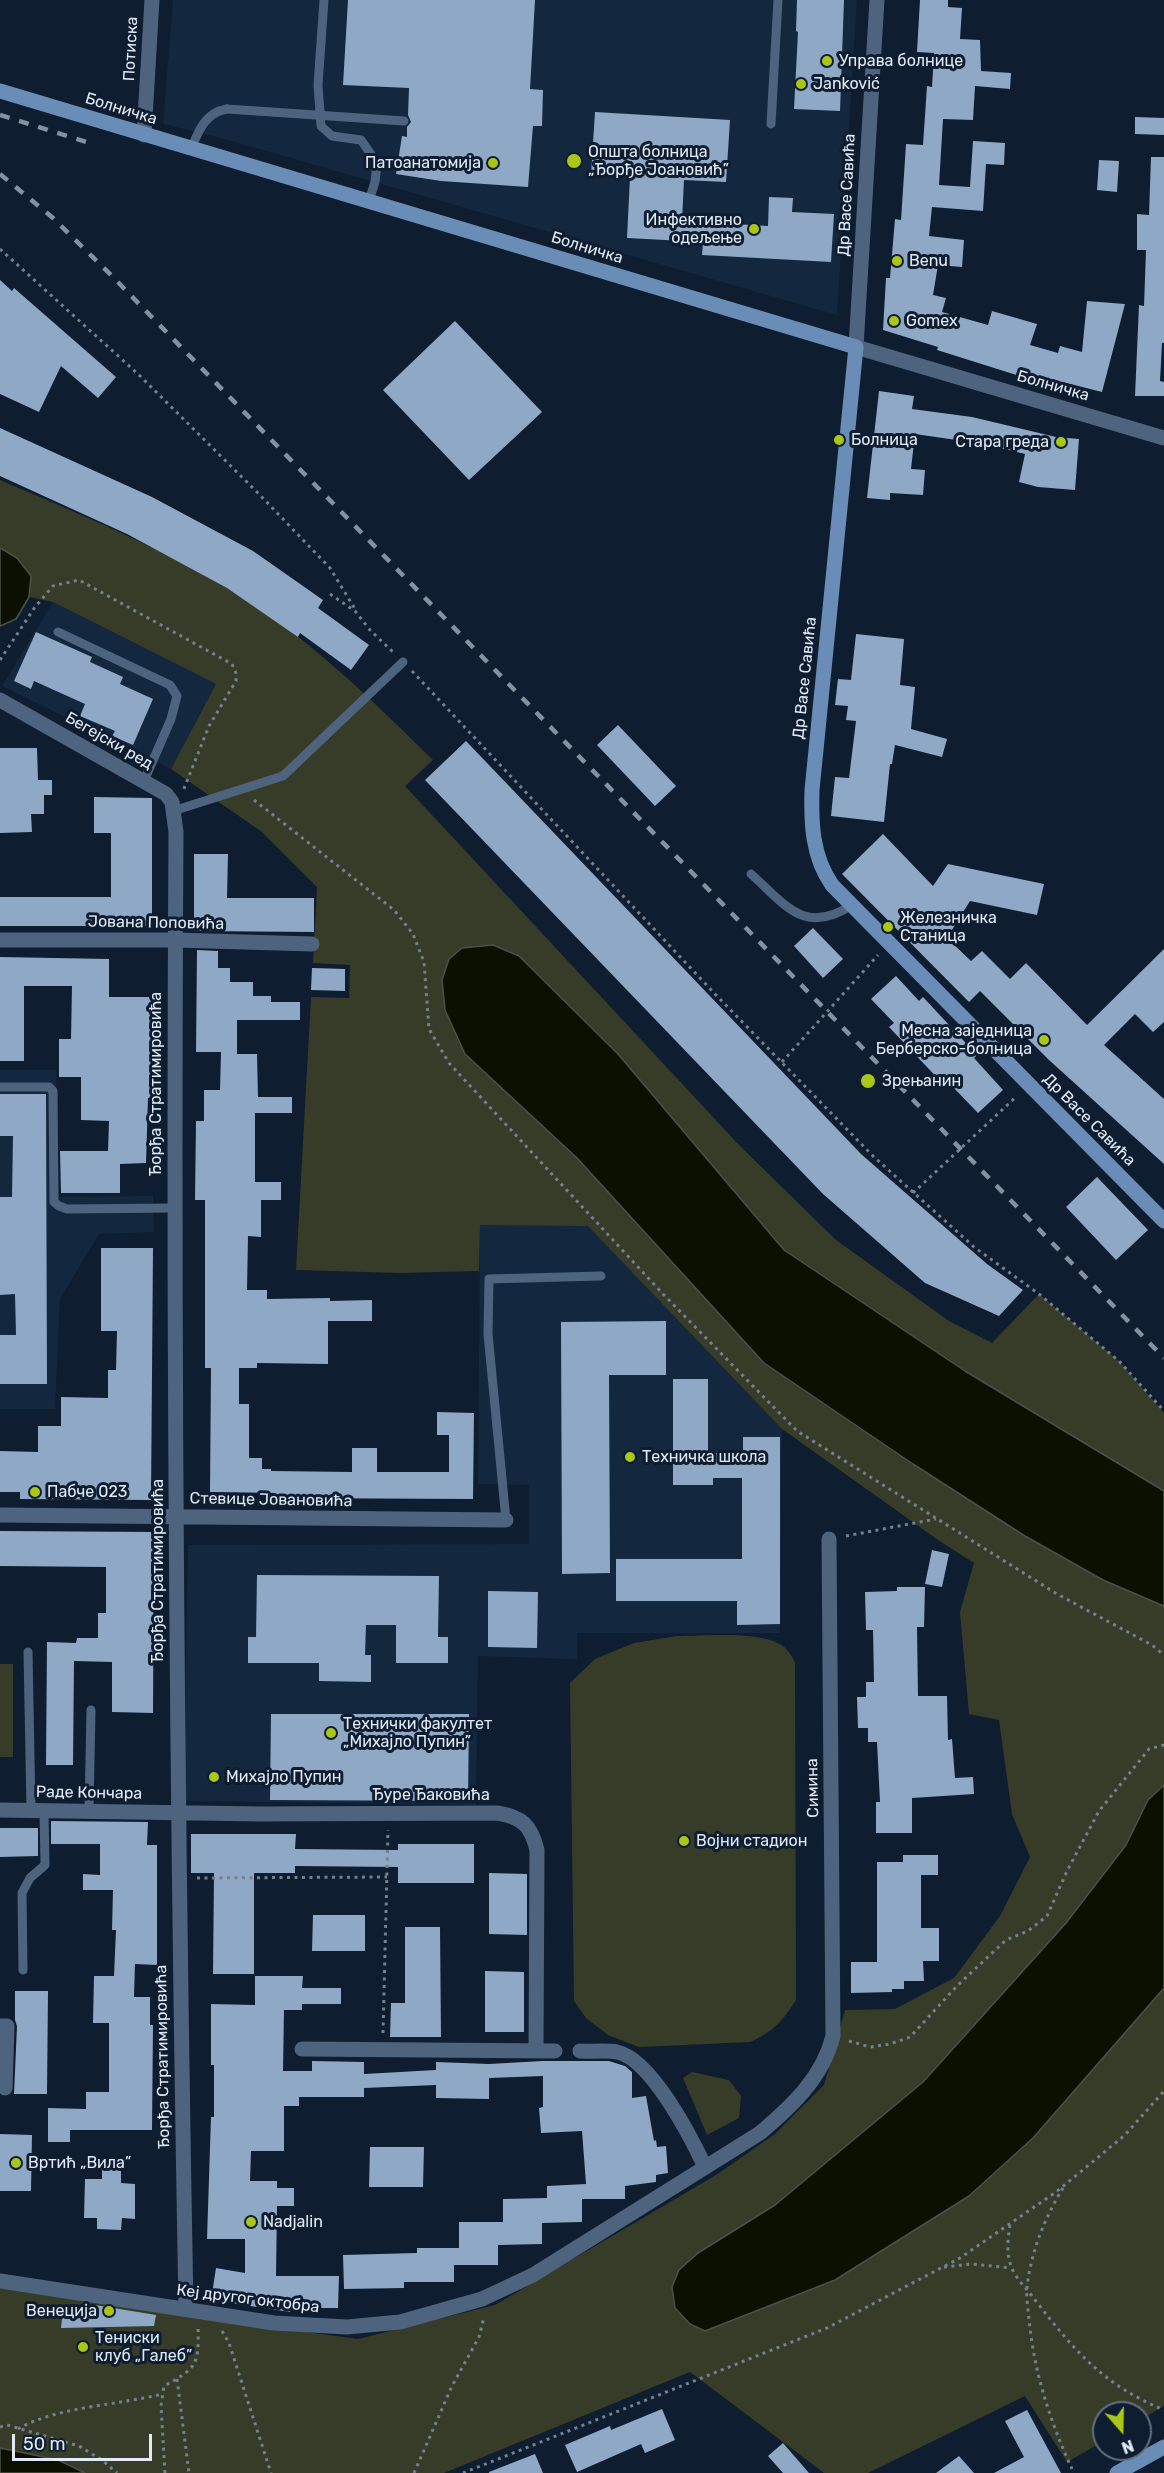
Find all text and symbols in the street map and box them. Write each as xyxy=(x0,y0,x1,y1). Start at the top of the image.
street label: Потиска xyxy=(120,16,142,82)
place label: Управа болнице xyxy=(839,51,963,71)
marker: Управа болнице xyxy=(820,54,834,68)
place label: Janković xyxy=(813,74,880,94)
marker: Janković xyxy=(794,77,808,91)
street label: Болничка xyxy=(83,89,159,129)
street label: Др Васе Савића xyxy=(834,133,860,257)
place label: Општа болница „Ђорђе Јоановић” xyxy=(588,142,729,180)
marker: Општа болница „Ђорђе Јоановић” xyxy=(565,152,583,170)
place label: Патоанатомија xyxy=(365,153,481,173)
marker: Патоанатомија xyxy=(486,156,500,170)
place label: Инфективно одељење xyxy=(646,210,742,248)
marker: Инфективно одељење xyxy=(747,222,761,236)
street label: Болничка xyxy=(549,228,625,268)
place label: Benu xyxy=(909,251,948,271)
marker: Benu xyxy=(890,254,904,268)
place label: Gomex xyxy=(906,311,958,331)
marker: Gomex xyxy=(887,314,901,328)
street label: Болничка xyxy=(1015,367,1091,405)
place label: Болница xyxy=(851,430,918,450)
place label: Стара греда xyxy=(955,432,1049,452)
marker: Болница xyxy=(832,433,846,447)
marker: Стара греда xyxy=(1054,435,1068,449)
street label: Др Васе Савића xyxy=(789,616,821,740)
street label: Бегејски ред xyxy=(62,708,156,774)
place label: Железничка Станица xyxy=(900,908,997,946)
street label: Јована Поповића xyxy=(88,912,224,934)
marker: Железничка Станица xyxy=(881,920,895,934)
street label: Ђорђа Стратимировића xyxy=(146,992,166,1176)
place label: Месна заједница Берберско-болница xyxy=(876,1021,1032,1059)
marker: Месна заједница Берберско-болница xyxy=(1037,1033,1051,1047)
street label: Др Васе Савића xyxy=(1039,1070,1139,1170)
place label: Зрењанин xyxy=(882,1071,961,1091)
marker: Зрењанин xyxy=(859,1072,877,1090)
place label: Техничка школа xyxy=(642,1447,766,1467)
marker: Техничка школа xyxy=(623,1450,637,1464)
street label: Ђорђа Стратимировића xyxy=(148,1479,168,1663)
place label: Пабче 023 xyxy=(47,1482,127,1502)
marker: Пабче 023 xyxy=(28,1485,42,1499)
street label: Стевице Јовановића xyxy=(189,1489,353,1511)
place label: Технички факултет „Михајло Пупин” xyxy=(343,1714,492,1752)
marker: Технички факултет „Михајло Пупин” xyxy=(324,1726,338,1740)
street label: Симина xyxy=(803,1758,823,1818)
place label: Михајло Пупин xyxy=(226,1767,342,1787)
marker: Михајло Пупин xyxy=(207,1770,221,1784)
street label: Раде Кончара xyxy=(36,1782,142,1804)
street label: Ђуре Ђаковића xyxy=(372,1785,490,1805)
place label: Војни стадион xyxy=(696,1831,807,1851)
marker: Војни стадион xyxy=(677,1834,691,1848)
street label: Ђорђа Стратимировића xyxy=(152,1965,174,2149)
place label: Вртић „Вила” xyxy=(28,2153,131,2173)
marker: Вртић „Вила” xyxy=(9,2156,23,2170)
place label: Nadjalin xyxy=(263,2212,323,2232)
marker: Nadjalin xyxy=(244,2215,258,2229)
street label: Кеј другог октобра xyxy=(175,2281,321,2317)
place label: Венеција xyxy=(26,2301,97,2321)
marker: Венеција xyxy=(102,2304,116,2318)
place label: Тениски клуб „Галеб” xyxy=(95,2328,192,2366)
marker: Тениски клуб „Галеб” xyxy=(76,2340,90,2354)
north arrow xyxy=(1092,2401,1152,2461)
scale bar xyxy=(15,2422,154,2460)
text: 50 m xyxy=(23,2433,66,2455)
text: N xyxy=(1119,2436,1136,2457)

